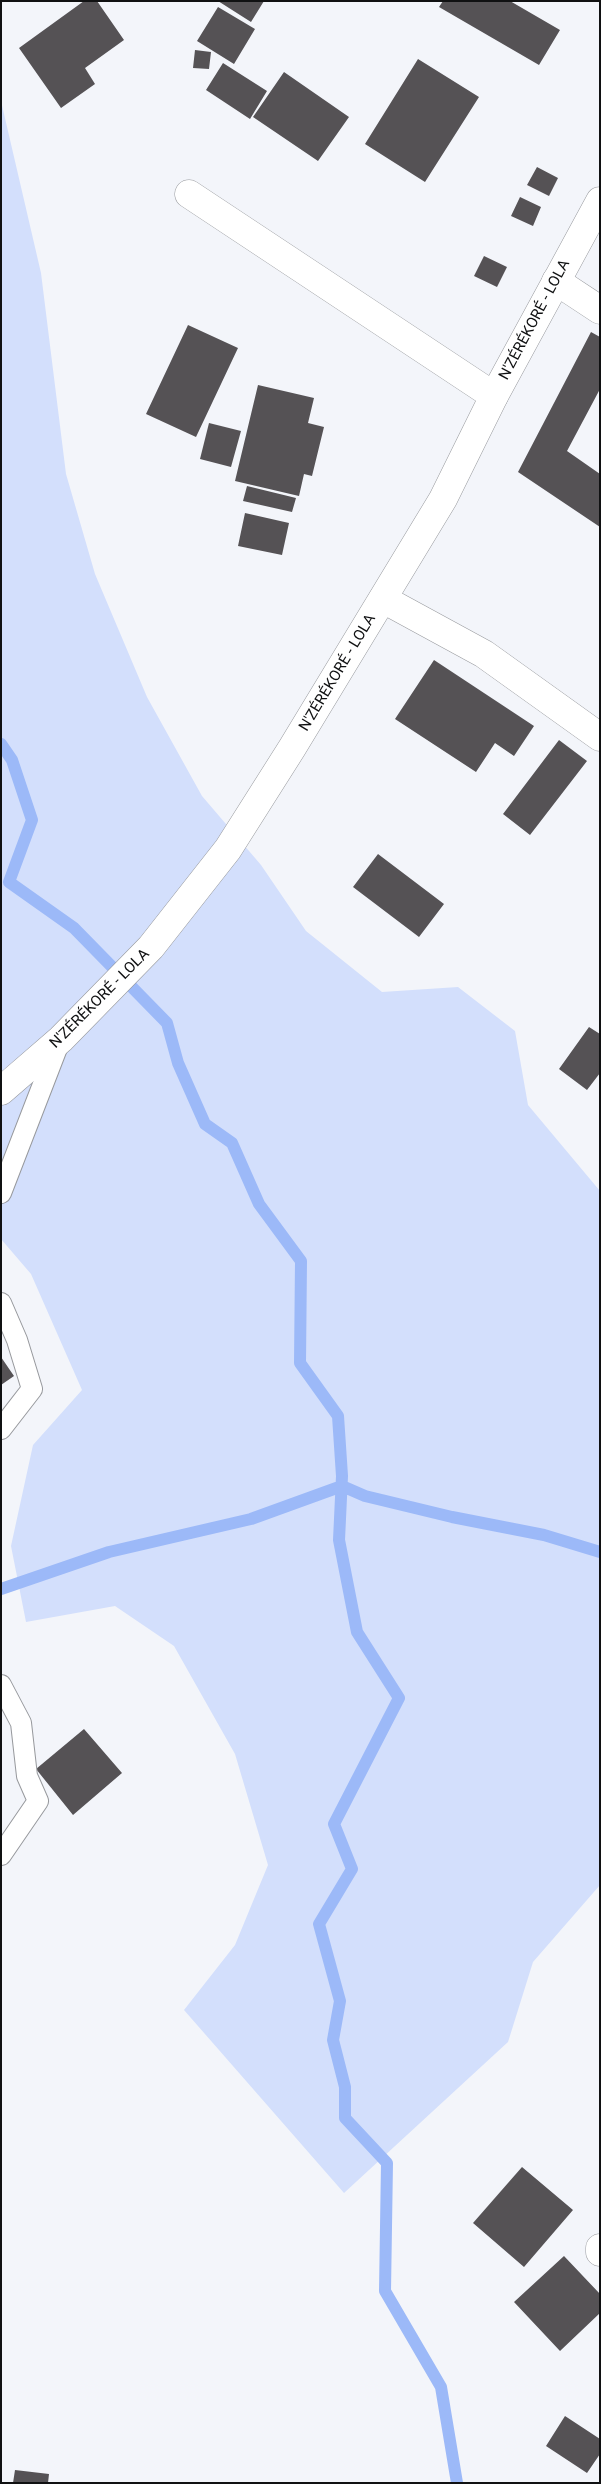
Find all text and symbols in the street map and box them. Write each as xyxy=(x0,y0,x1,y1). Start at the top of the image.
street label: N'ZÉRÉKORÉ - LOLA xyxy=(496,257,574,383)
street label: N'ZÉRÉKORÉ - LOLA xyxy=(296,611,380,735)
street label: N'ZÉRÉKORÉ - LOLA xyxy=(46,945,154,1053)

